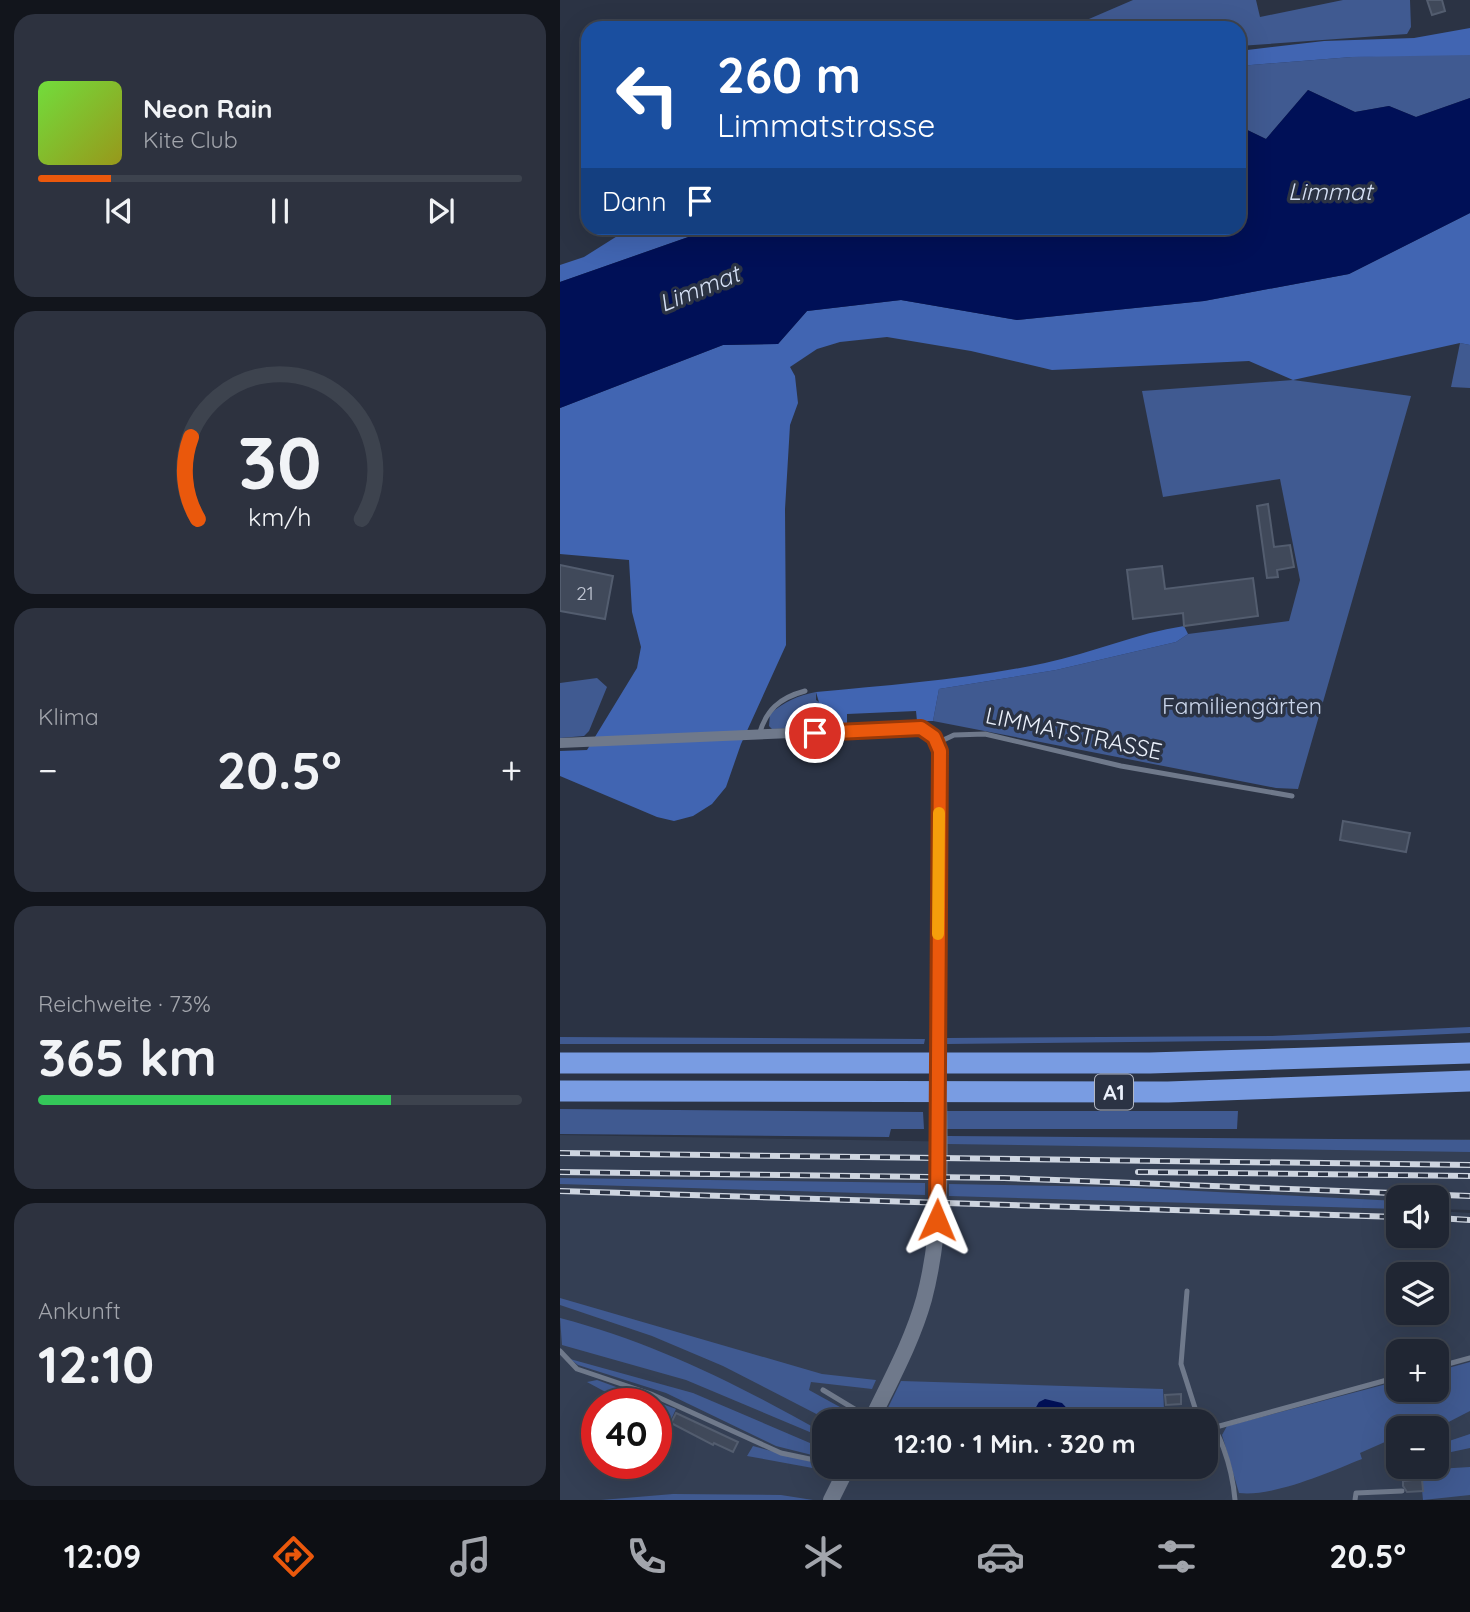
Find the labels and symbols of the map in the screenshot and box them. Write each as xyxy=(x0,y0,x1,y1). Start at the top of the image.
water label: Limmat xyxy=(1288,176,1375,206)
water label: Limmat xyxy=(654,257,746,318)
house number: 21 xyxy=(576,581,594,605)
park label: Familiengärten xyxy=(1162,691,1322,720)
street label: LIMMATSTRASSE xyxy=(983,700,1165,766)
pin xyxy=(785,703,845,763)
road number: A1 xyxy=(1095,1074,1133,1110)
position arrow xyxy=(900,1183,974,1257)
speed limit sign: 40 xyxy=(581,1388,672,1479)

